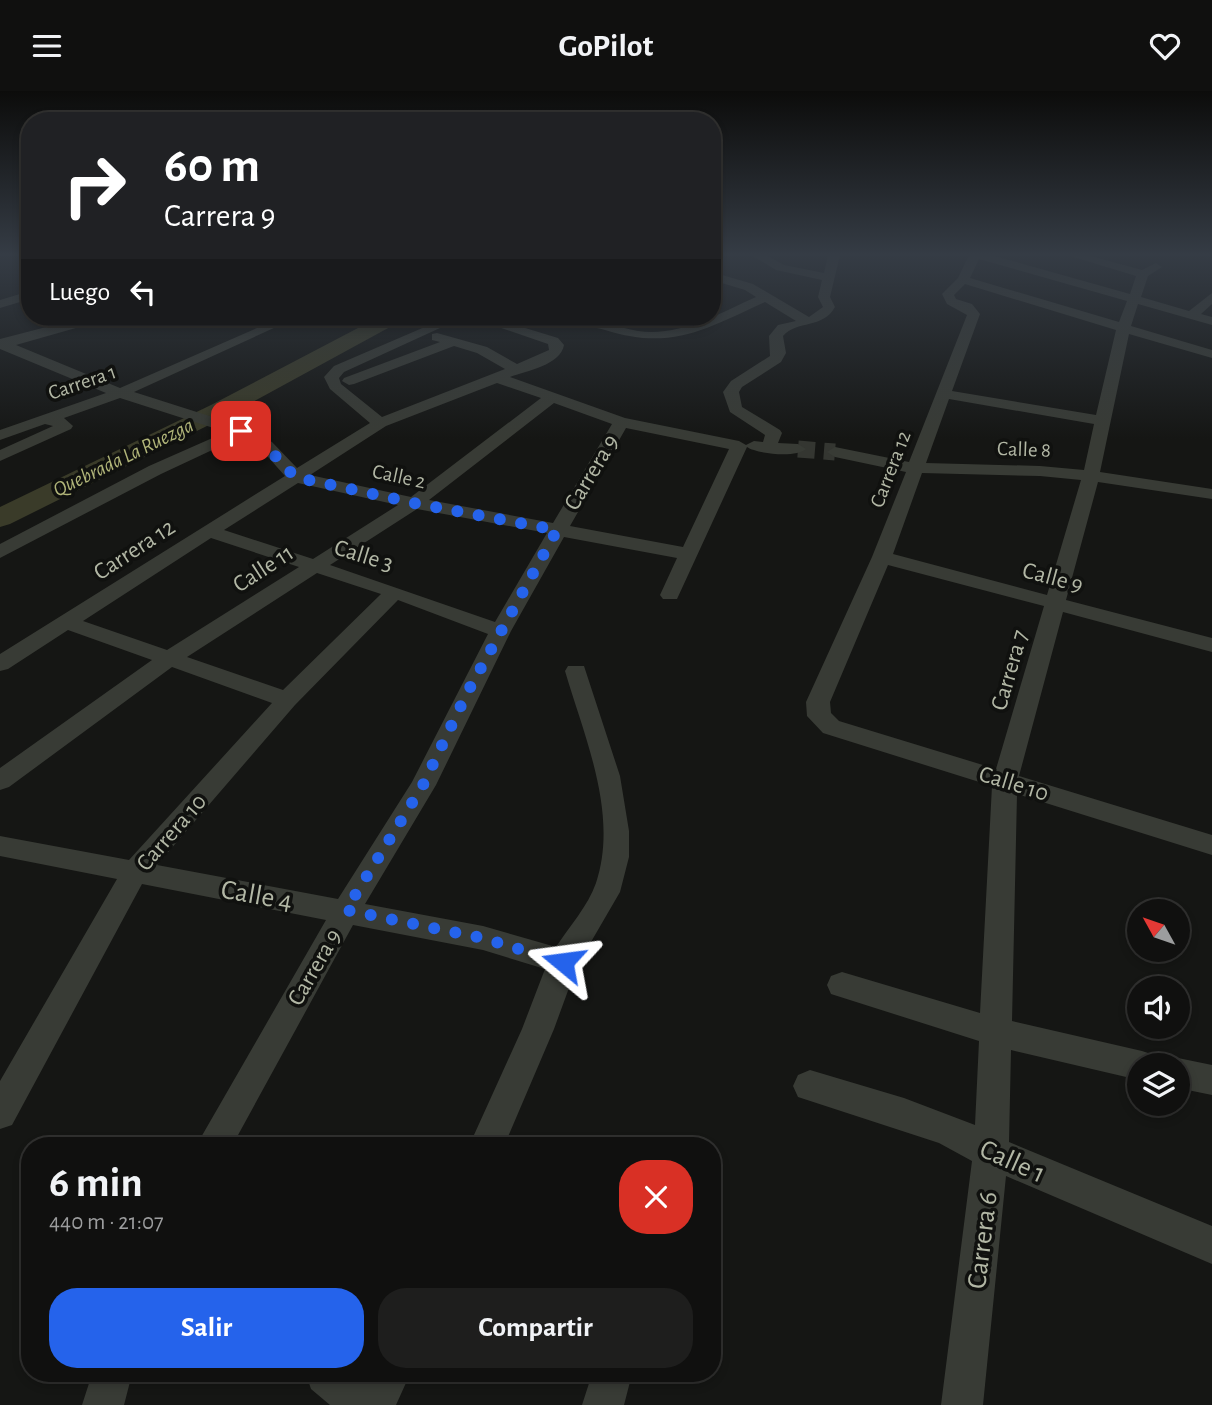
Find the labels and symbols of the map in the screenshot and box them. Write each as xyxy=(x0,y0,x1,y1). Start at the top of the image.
street label: Carrera 1 xyxy=(45,361,119,404)
pin xyxy=(211,401,271,461)
water label: Quebrada La Ruezga xyxy=(50,414,197,501)
street label: Carrera 12 xyxy=(866,428,915,510)
street label: Carrera 9 xyxy=(560,430,624,515)
street label: Calle 8 xyxy=(997,438,1051,461)
street label: Calle 2 xyxy=(370,461,427,492)
street label: Carrera 12 xyxy=(90,515,180,585)
street label: Calle 3 xyxy=(331,536,396,576)
street label: Calle 11 xyxy=(229,541,298,597)
street label: Calle 9 xyxy=(1020,558,1086,598)
street label: Carrera 7 xyxy=(987,627,1033,713)
street label: Calle 10 xyxy=(976,762,1051,806)
street label: Carrera 10 xyxy=(132,790,211,876)
street label: Calle 4 xyxy=(219,876,295,916)
north arrow xyxy=(1127,899,1190,963)
street label: Carrera 9 xyxy=(284,925,346,1010)
position arrow xyxy=(526,925,600,999)
street label: Calle 1 xyxy=(975,1135,1049,1189)
street label: Carrera 6 xyxy=(963,1190,1003,1290)

